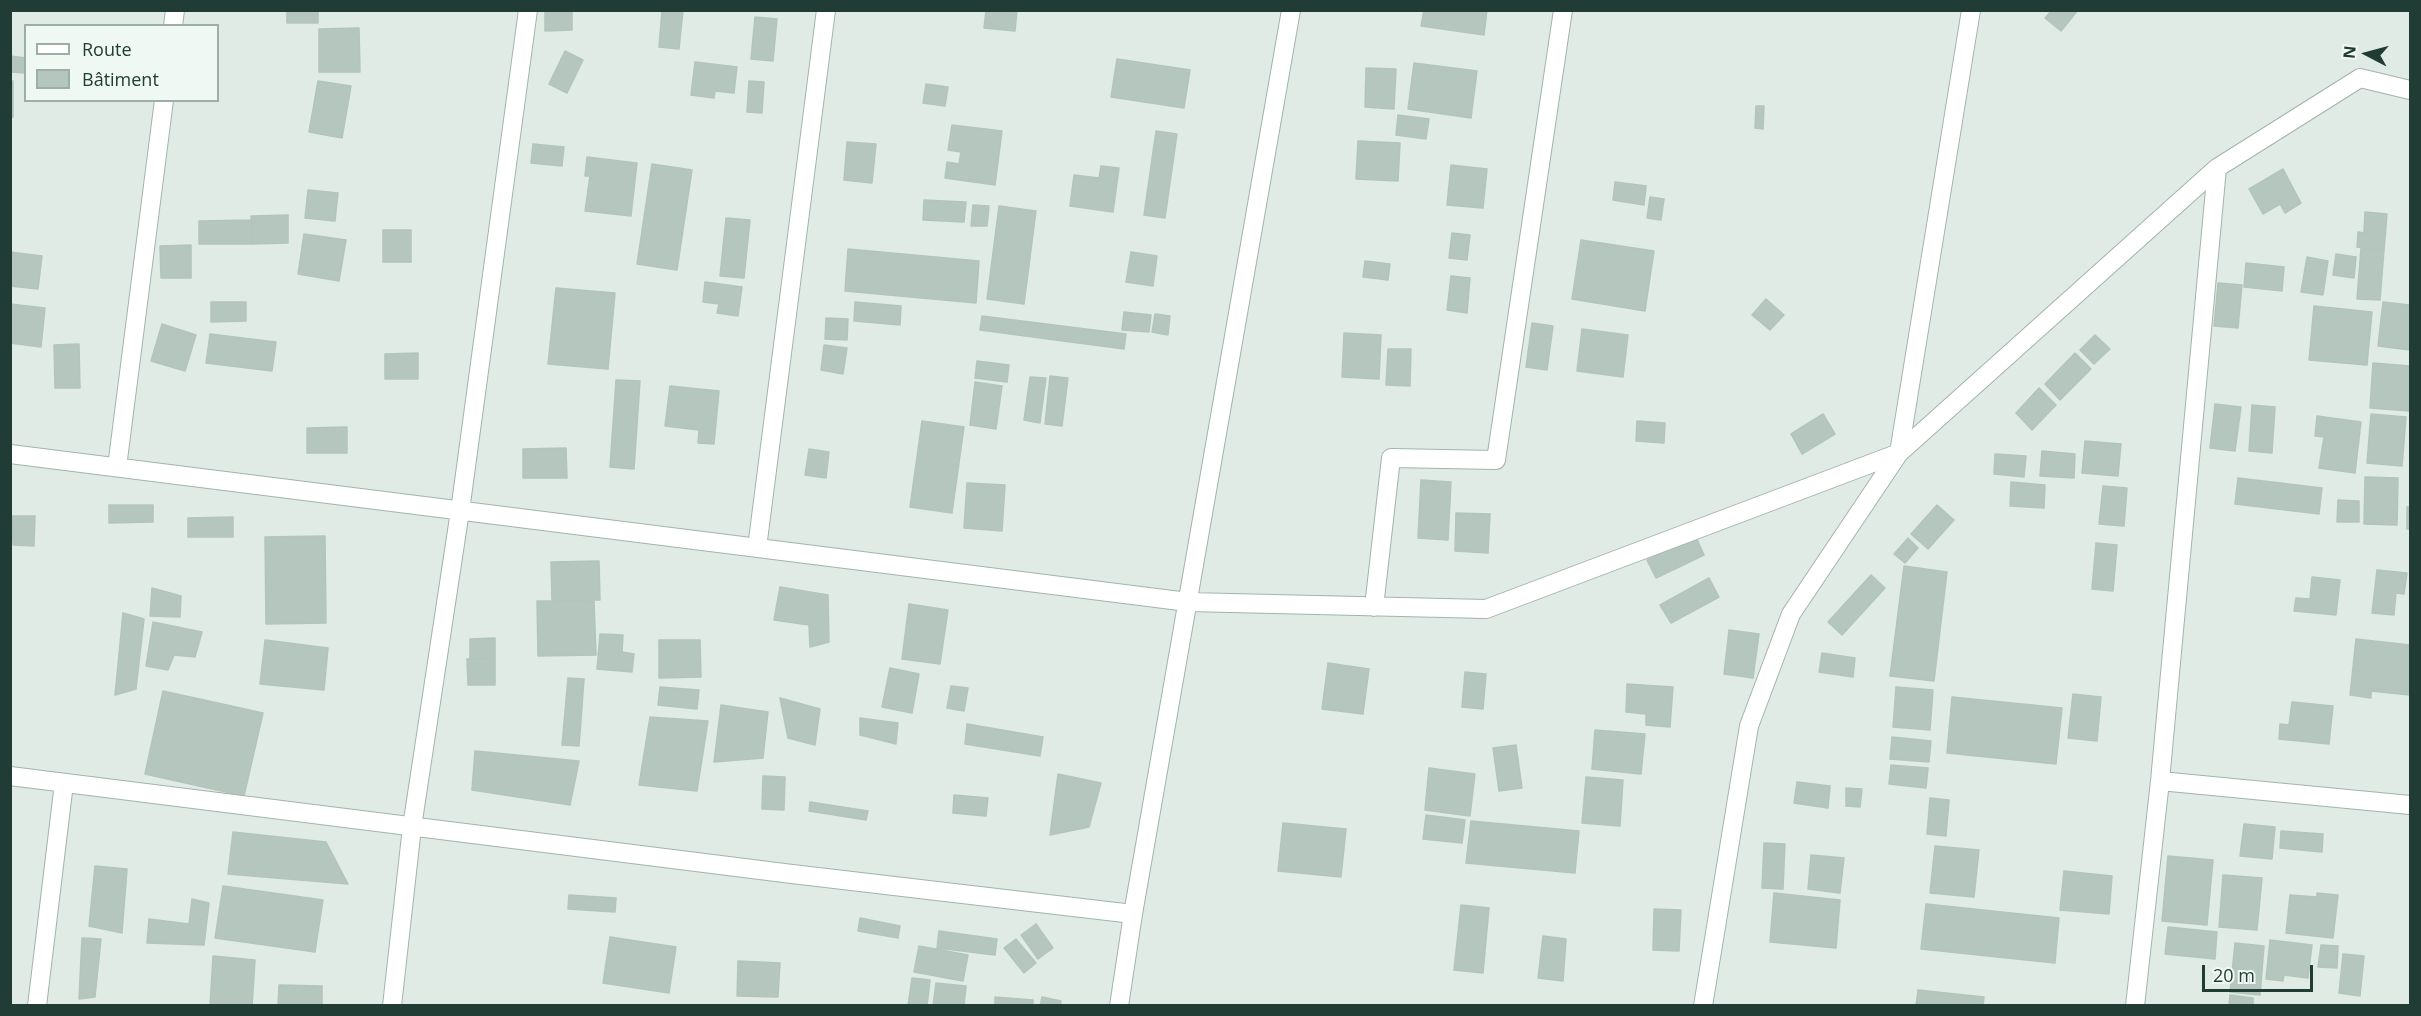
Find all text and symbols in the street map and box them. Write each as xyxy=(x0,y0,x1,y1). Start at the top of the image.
legend xyxy=(24,24,219,102)
north arrow xyxy=(2337,24,2397,84)
text: Route xyxy=(82,37,132,61)
text: N xyxy=(2337,45,2361,60)
text: Bâtiment xyxy=(82,67,159,91)
scale bar xyxy=(2205,953,2316,991)
text: 20 m xyxy=(2213,963,2255,987)

